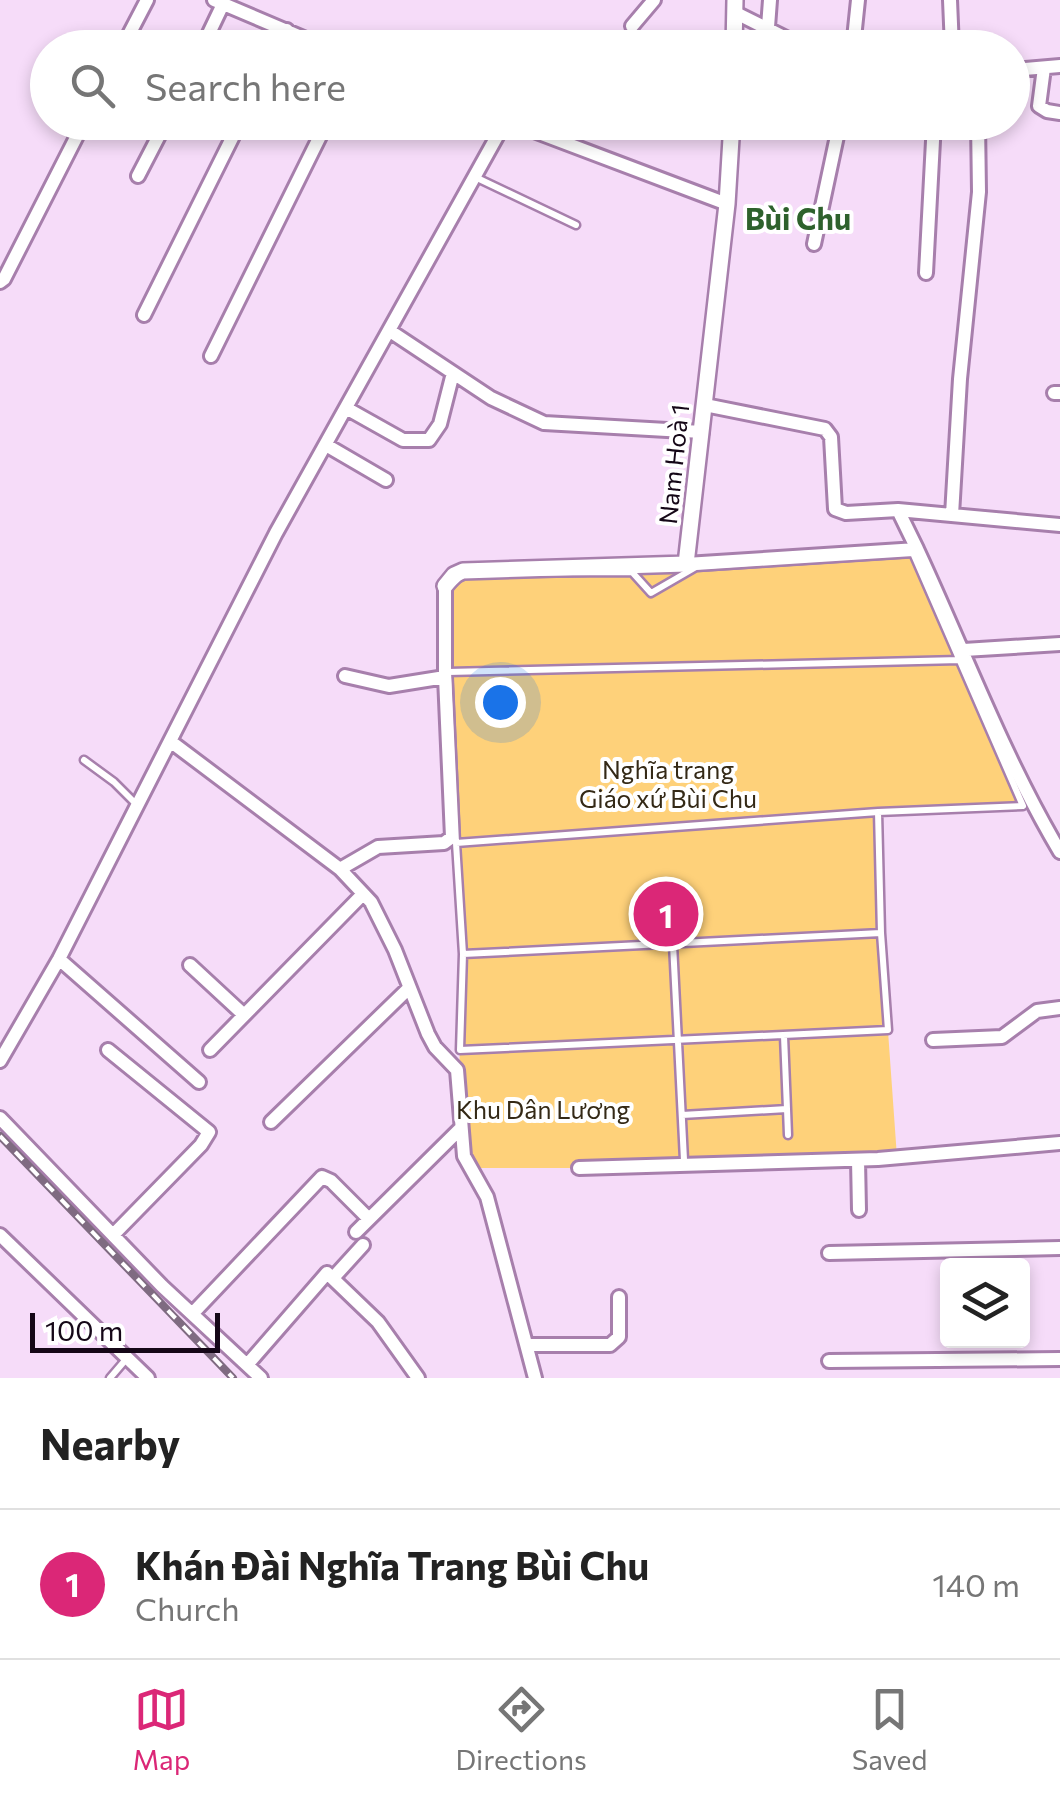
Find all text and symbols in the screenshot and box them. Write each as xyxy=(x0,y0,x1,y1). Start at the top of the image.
search box xyxy=(30,30,1030,140)
icon: search xyxy=(65,58,120,113)
text: Search here xyxy=(145,62,346,109)
district label: Bùi Chu xyxy=(745,199,851,236)
street label: Nam Hoà 1 xyxy=(652,402,694,526)
your location xyxy=(475,677,526,728)
park label: Nghĩa trang Giáo xứ Bùi Chu xyxy=(579,754,757,813)
pin: 1 xyxy=(634,876,698,952)
park label: Khu Dân Lương xyxy=(456,1094,631,1124)
map controls xyxy=(940,1258,1030,1348)
button: layers xyxy=(940,1258,1030,1348)
scale bar xyxy=(30,1308,220,1352)
text: 100 m xyxy=(45,1313,123,1347)
text: Nearby xyxy=(40,1417,180,1469)
text: Khán Đài Nghĩa Trang Bùi Chu xyxy=(135,1541,649,1588)
text: 1 xyxy=(65,1564,80,1604)
text: 140 m xyxy=(932,1564,1020,1604)
text: Church xyxy=(135,1588,240,1628)
tab: Map xyxy=(133,1682,190,1776)
tab: Directions xyxy=(455,1682,587,1776)
tab: Saved xyxy=(852,1682,927,1776)

